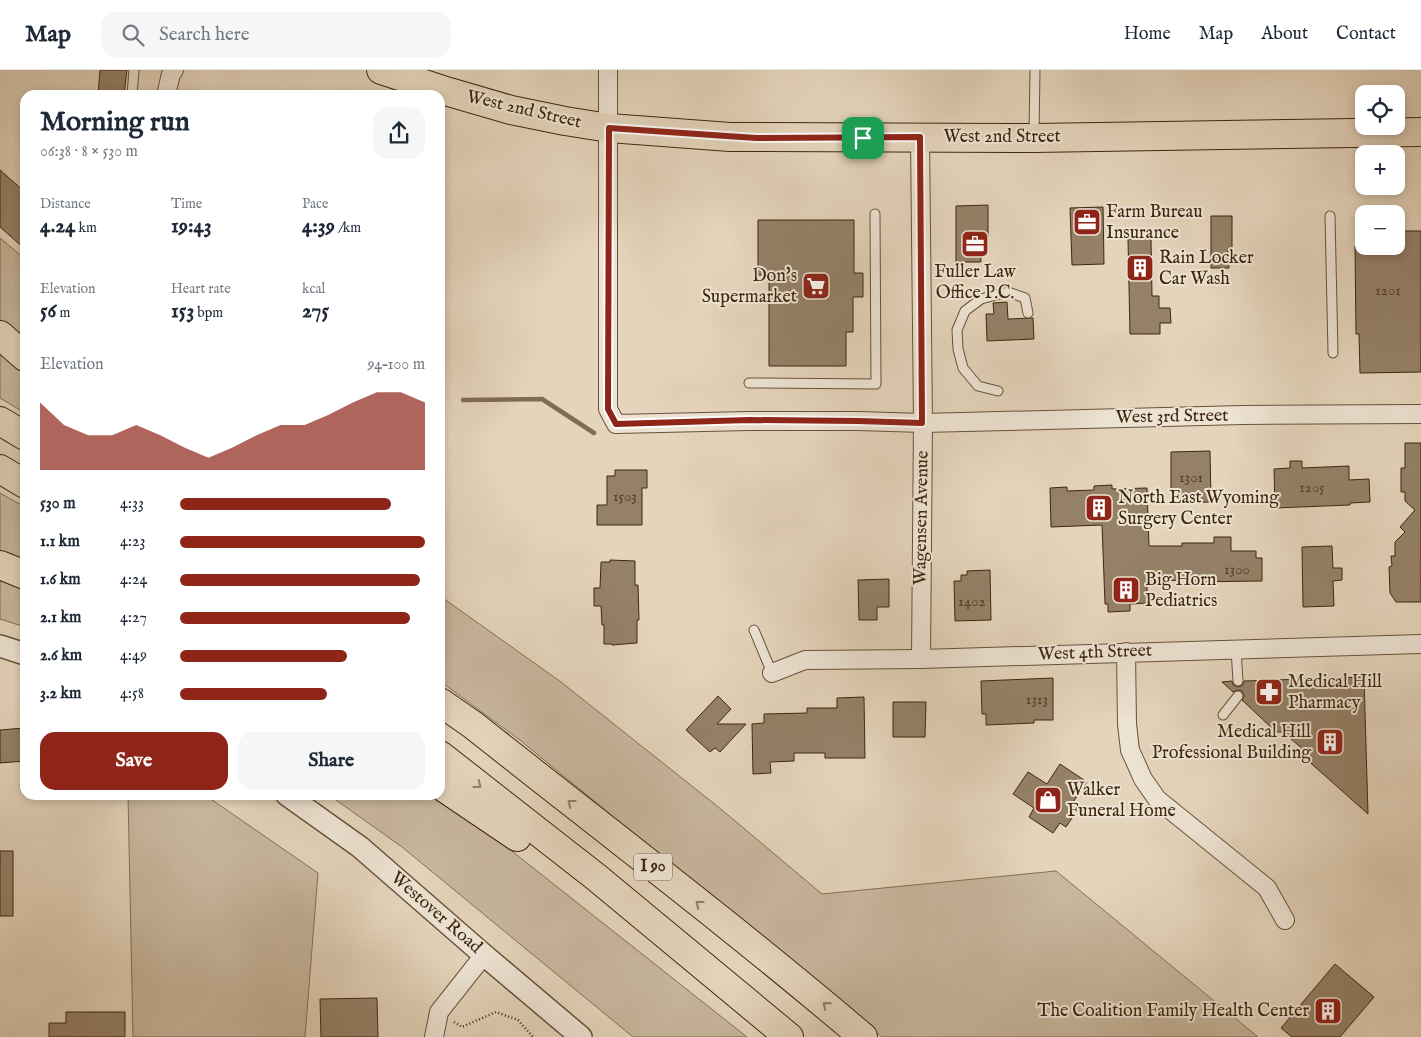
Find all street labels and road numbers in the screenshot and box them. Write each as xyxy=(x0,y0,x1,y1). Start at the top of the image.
street label: West 2nd Street xyxy=(464,86,584,134)
street label: West 2nd Street xyxy=(943,126,1061,149)
street label: West 3rd Street xyxy=(1116,405,1228,429)
street label: Wagensen Avenue xyxy=(909,451,935,585)
street label: West 4th Street xyxy=(1038,640,1152,666)
road number: I 90 xyxy=(634,854,672,880)
street label: Westover Road xyxy=(385,867,487,959)

